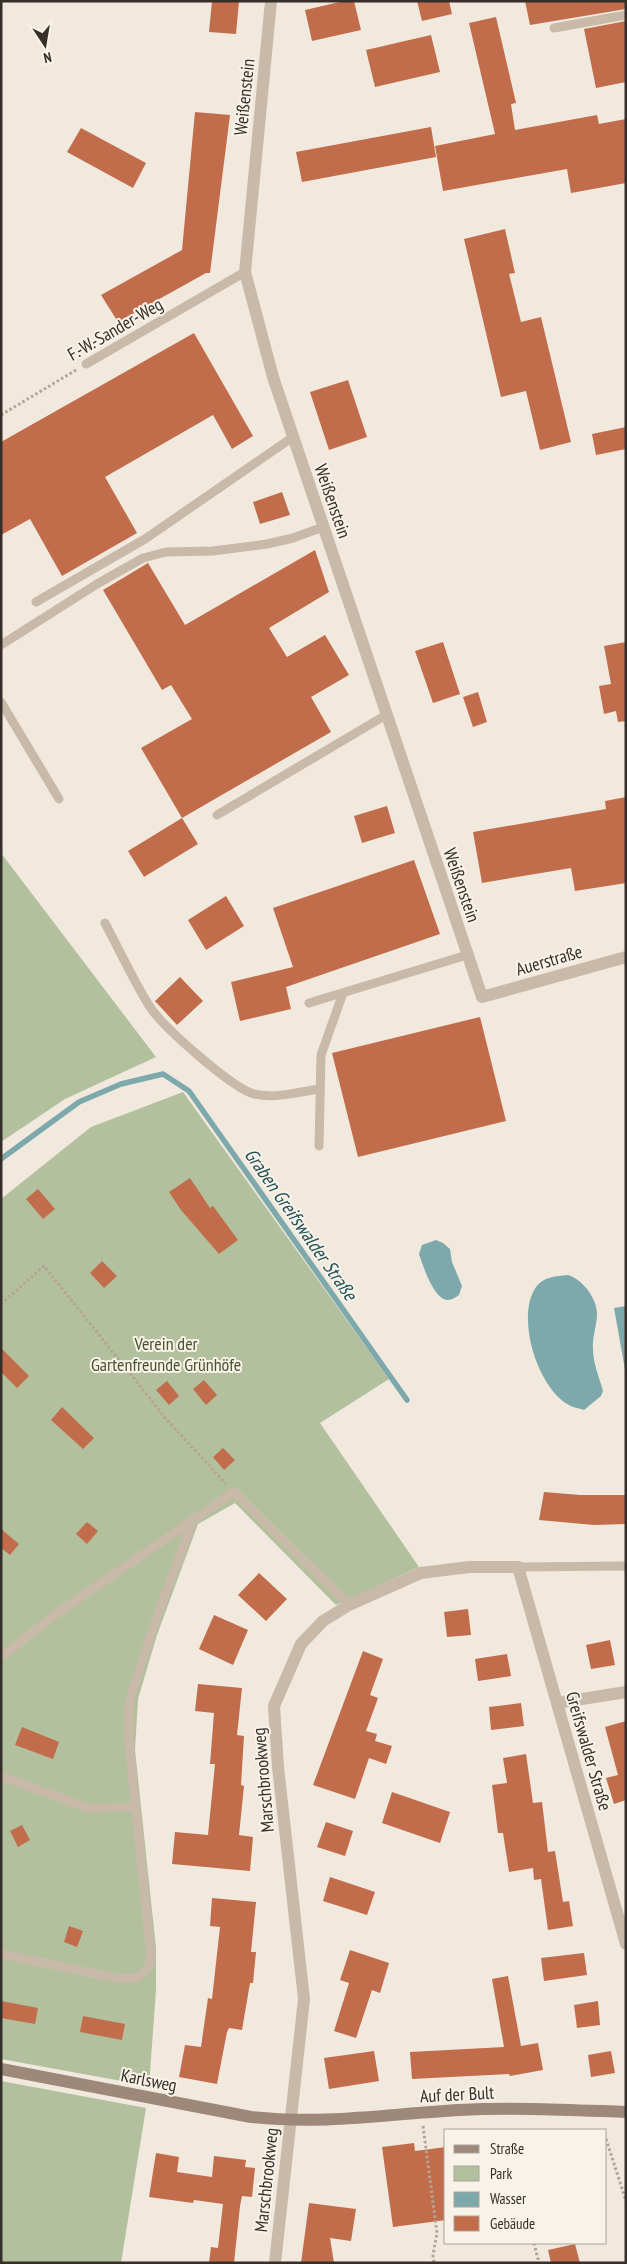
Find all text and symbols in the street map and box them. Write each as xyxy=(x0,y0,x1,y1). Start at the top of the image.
north arrow xyxy=(20,20,70,70)
text: N xyxy=(42,48,53,67)
street label: Weißenstein xyxy=(229,57,259,137)
street label: F.-W.-Sander-Weg xyxy=(63,292,167,366)
street label: Weißenstein xyxy=(310,461,356,541)
street label: Weißenstein xyxy=(439,845,485,925)
street label: Auerstraße xyxy=(513,940,585,980)
water label: Graben Greifswalder Straße xyxy=(239,1143,363,1306)
park label: Verein der Gartenfreunde Grünhöfe xyxy=(91,1332,241,1376)
street label: Greifswalder Straße xyxy=(561,1689,617,1813)
street label: Marschbrookweg xyxy=(247,1727,279,1833)
street label: Karlsweg xyxy=(119,2063,179,2097)
street label: Auf der Bult xyxy=(419,2081,495,2107)
street label: Marschbrookweg xyxy=(249,2127,283,2233)
legend xyxy=(444,2129,607,2244)
text: Straße xyxy=(490,2139,524,2158)
text: Park xyxy=(490,2164,512,2183)
text: Wasser xyxy=(490,2189,527,2208)
text: Gebäude xyxy=(490,2214,535,2233)

